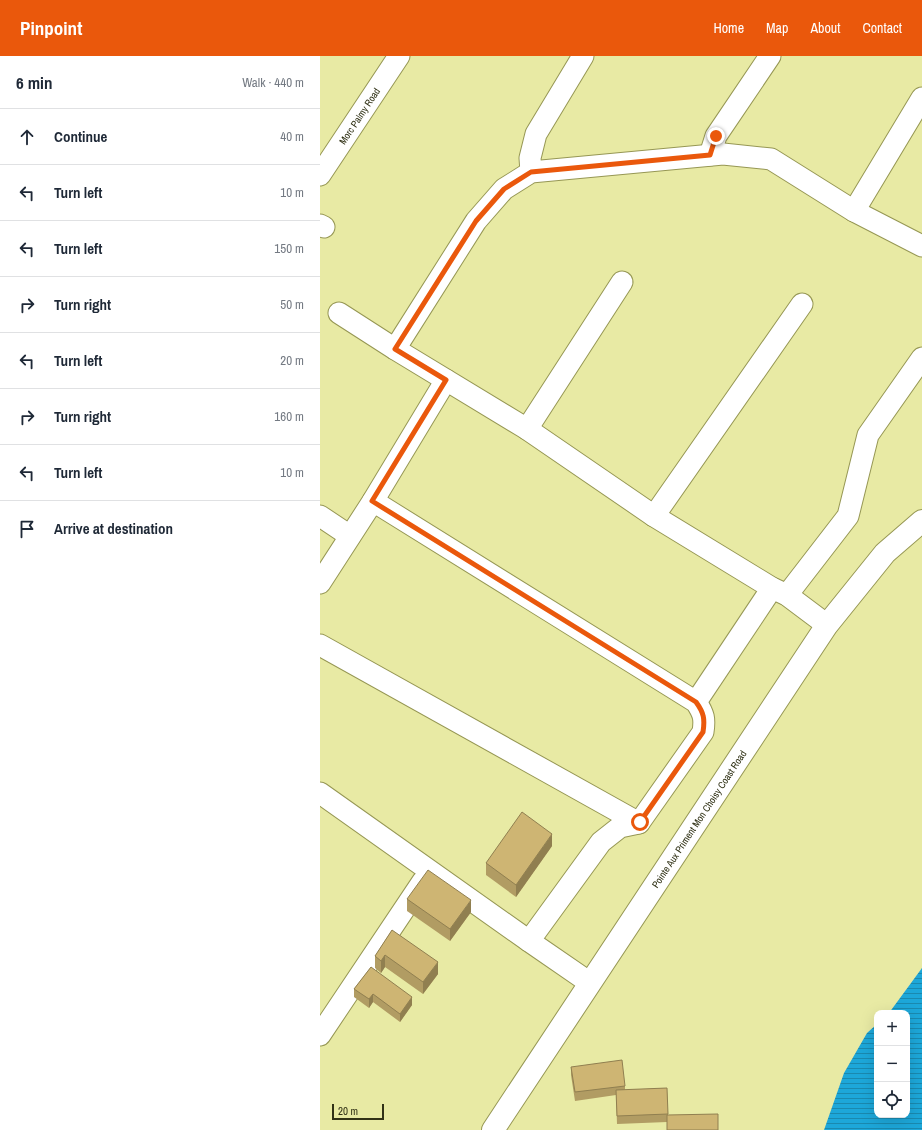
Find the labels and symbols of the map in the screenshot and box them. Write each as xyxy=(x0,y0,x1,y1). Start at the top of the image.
street label: Morc Palmy Road xyxy=(336,85,383,147)
route end xyxy=(707,127,725,145)
street label: Pointe Aux Priment Mon Choisy Coast Road xyxy=(649,748,749,890)
route start xyxy=(631,813,649,831)
scale bar xyxy=(332,1102,384,1121)

